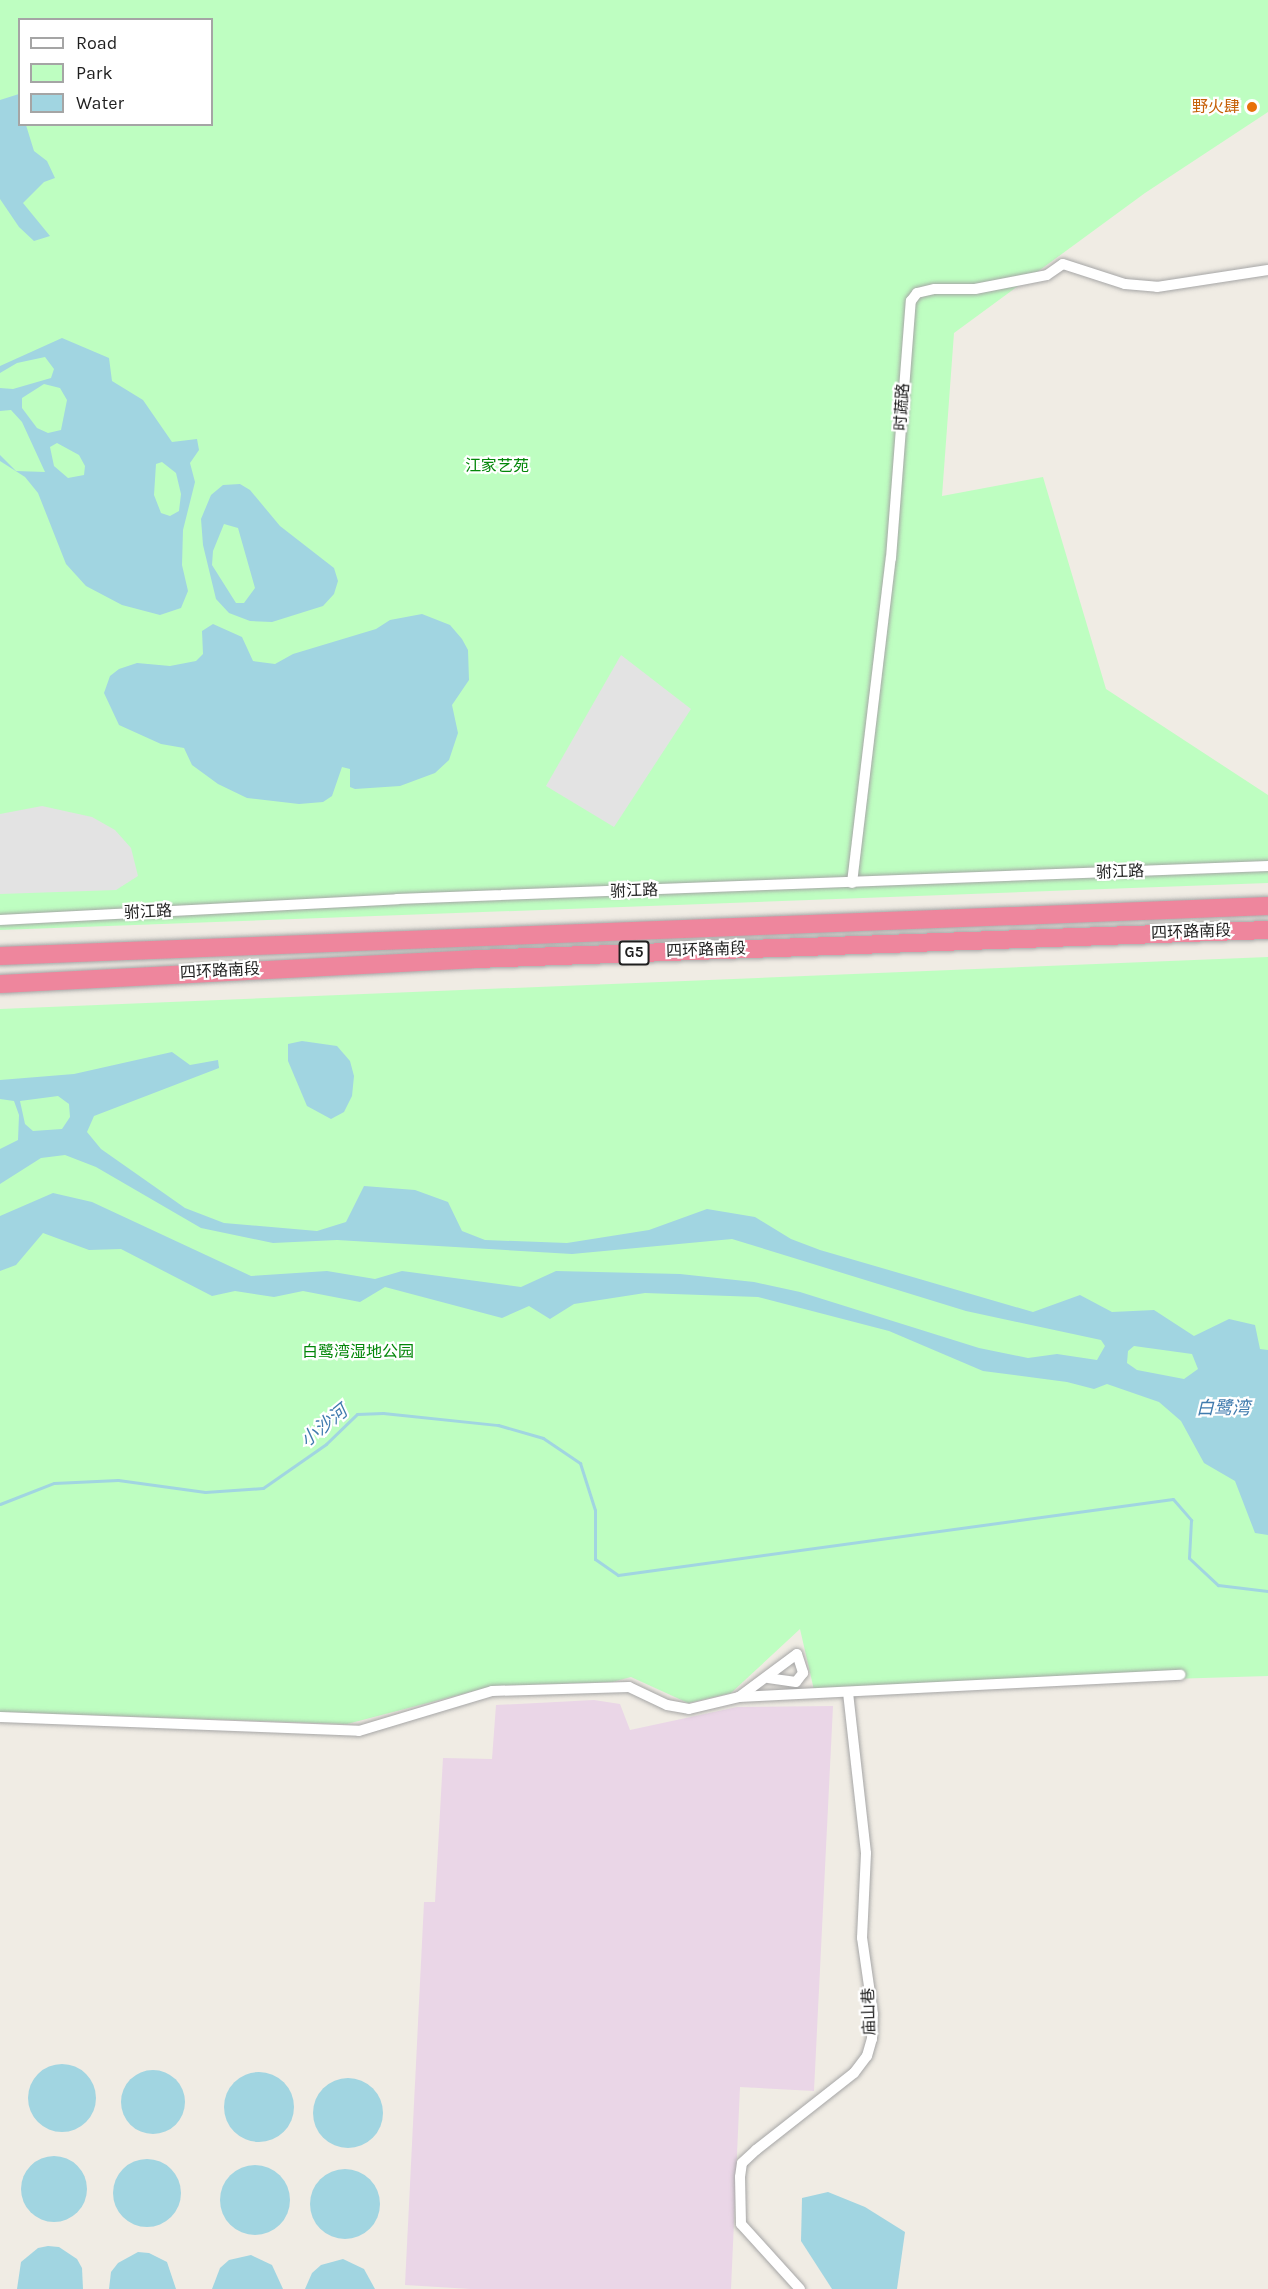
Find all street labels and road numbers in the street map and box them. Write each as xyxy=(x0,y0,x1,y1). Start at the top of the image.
street label: 时蔬路 xyxy=(891,382,913,432)
street label: 驸江路 xyxy=(1096,862,1144,882)
street label: 驸江路 xyxy=(610,881,658,901)
street label: 驸江路 xyxy=(124,901,172,923)
street label: 四环路南段 xyxy=(1151,921,1231,943)
street label: 四环路南段 xyxy=(666,939,746,961)
road number: G5 xyxy=(618,941,650,965)
street label: 四环路南段 xyxy=(180,959,260,983)
street label: 庙山巷 xyxy=(859,1988,879,2036)

